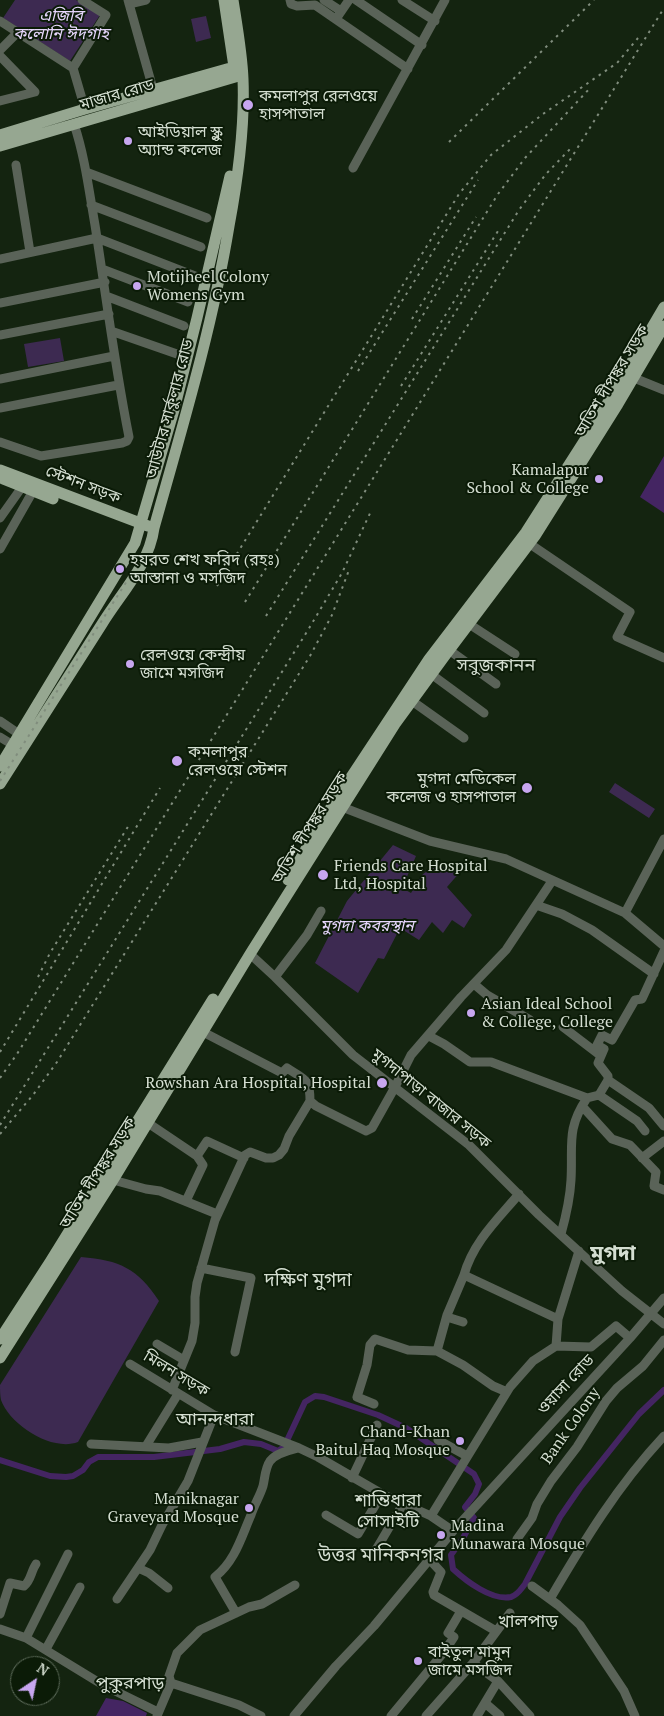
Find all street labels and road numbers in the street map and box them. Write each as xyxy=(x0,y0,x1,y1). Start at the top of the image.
street label: মাজার রোড xyxy=(78,75,156,115)
street label: অতিশ দীপঙ্কর সড়ক xyxy=(571,321,653,441)
street label: আউটার সার্কুলার রোড xyxy=(142,337,198,481)
street label: স্টেশন সড়ক xyxy=(43,462,123,508)
street label: অতিশ দীপঙ্কর সড়ক xyxy=(268,769,352,887)
street label: মুগদাপাড়া বাজার সড়ক xyxy=(367,1045,495,1153)
street label: অতিশ দীপঙ্কর সড়ক xyxy=(56,1114,140,1232)
street label: মিলন সড়ক xyxy=(140,1347,212,1401)
street label: ওয়াসা রোড xyxy=(533,1351,599,1419)
street label: Bank Colony xyxy=(537,1384,605,1468)

